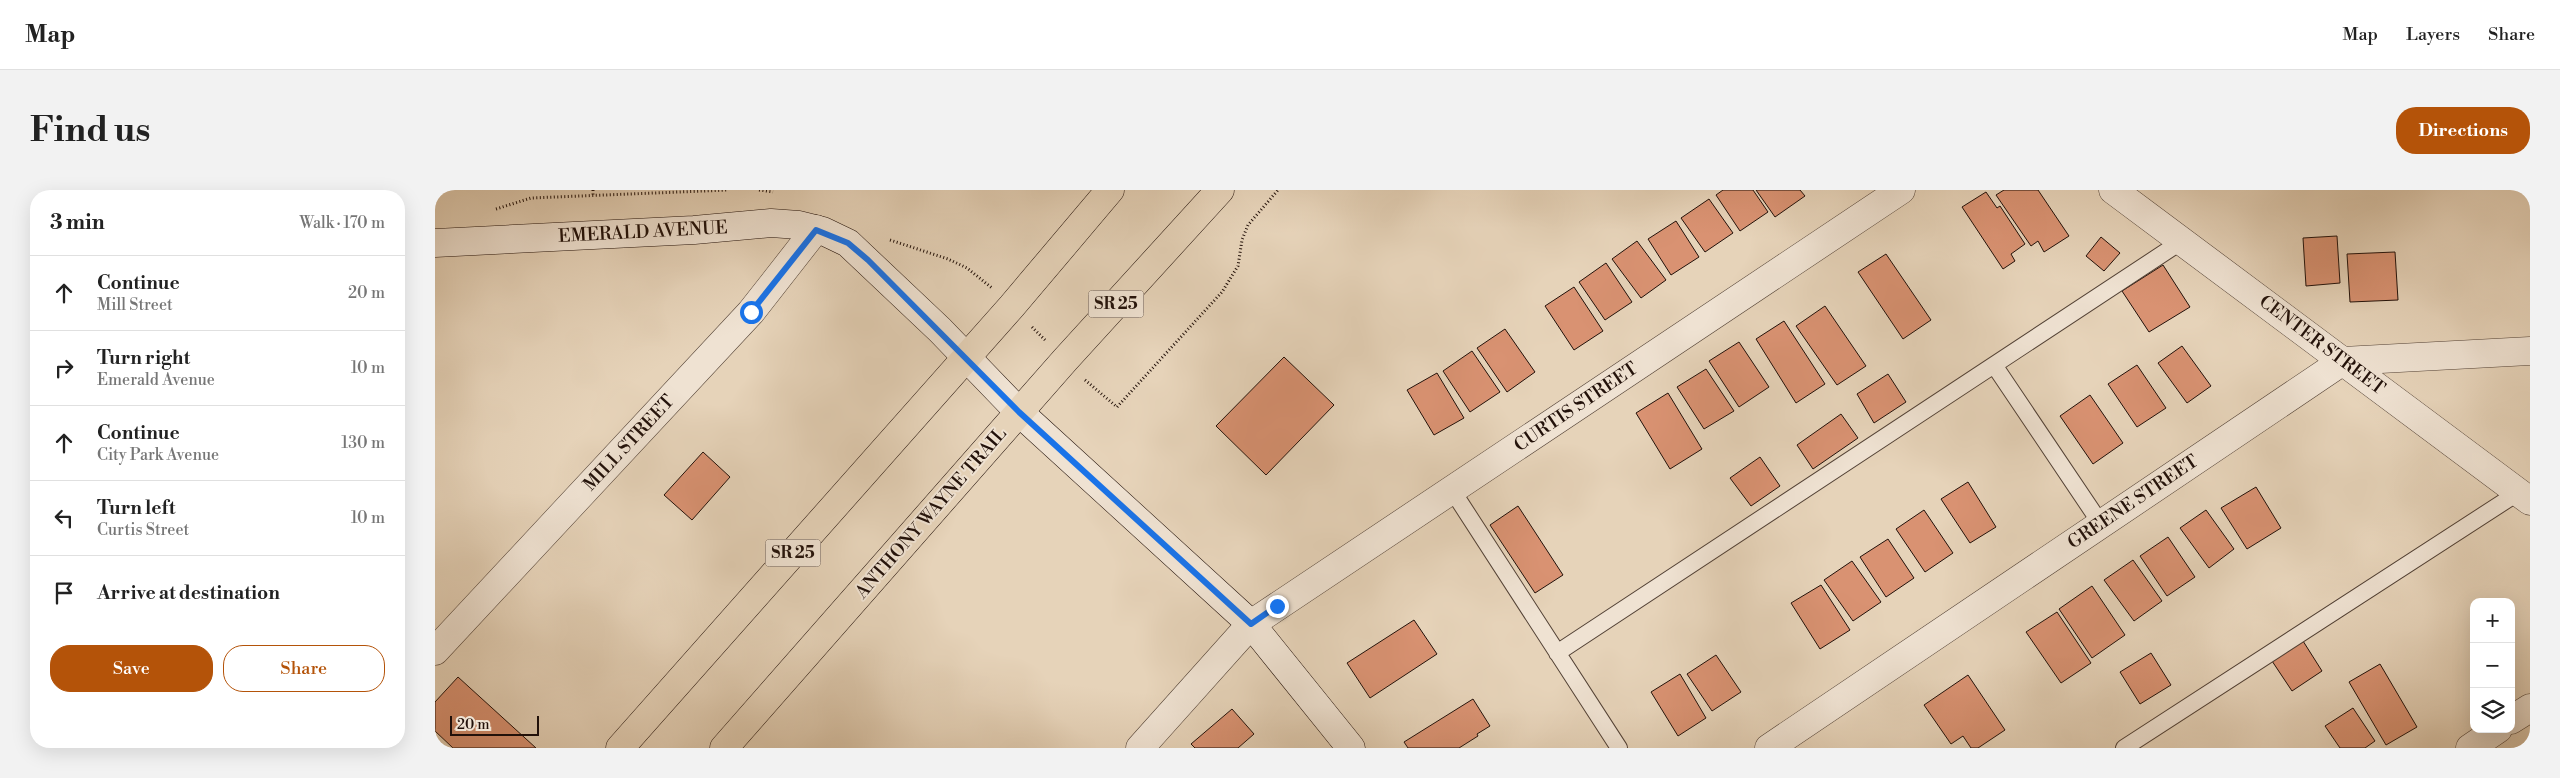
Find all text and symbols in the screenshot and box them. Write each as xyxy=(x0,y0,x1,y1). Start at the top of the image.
text: Map xyxy=(25,20,75,50)
text: Map xyxy=(2343,23,2378,46)
text: Layers xyxy=(2406,23,2460,46)
text: Share xyxy=(2488,23,2535,46)
button: Directions xyxy=(2396,107,2530,154)
text: Find us xyxy=(30,109,150,152)
text: 3 min xyxy=(50,210,105,236)
text: Walk · 170 m xyxy=(299,213,385,233)
street label: EMERALD AVENUE xyxy=(558,216,728,248)
text: Continue xyxy=(97,271,180,295)
icon: ahead xyxy=(50,279,78,307)
text: 20 m xyxy=(348,283,385,303)
road number: SR 25 xyxy=(1089,290,1143,318)
street label: CENTER STREET xyxy=(2254,290,2390,400)
text: Mill Street xyxy=(97,295,173,315)
route start xyxy=(740,301,763,324)
text: Turn right xyxy=(97,346,190,370)
icon: right xyxy=(50,354,78,382)
street label: CURTIS STREET xyxy=(1510,357,1642,457)
text: 10 m xyxy=(351,358,385,378)
text: Emerald Avenue xyxy=(97,370,215,390)
street label: MILL STREET xyxy=(579,390,680,496)
text: Continue xyxy=(97,421,180,445)
street label: ANTHONY WAYNE TRAIL xyxy=(850,423,1012,604)
icon: ahead xyxy=(50,429,78,457)
text: 130 m xyxy=(341,433,385,453)
text: City Park Avenue xyxy=(97,445,219,465)
street label: GREENE STREET xyxy=(2063,450,2203,554)
text: Turn left xyxy=(97,496,176,520)
icon: left xyxy=(50,504,78,532)
text: 10 m xyxy=(351,508,385,528)
text: Curtis Street xyxy=(97,520,189,540)
road number: SR 25 xyxy=(765,539,821,566)
icon: arrive xyxy=(50,579,78,607)
text: Arrive at destination xyxy=(97,581,280,605)
route end xyxy=(1266,595,1289,618)
map controls xyxy=(2470,598,2515,733)
button: + xyxy=(2470,598,2515,643)
button: − xyxy=(2470,643,2515,688)
button: Save xyxy=(50,645,213,692)
button: Share xyxy=(223,645,385,692)
button: layers xyxy=(2470,688,2515,733)
scale bar xyxy=(450,713,539,736)
text: 20 m xyxy=(457,716,489,734)

